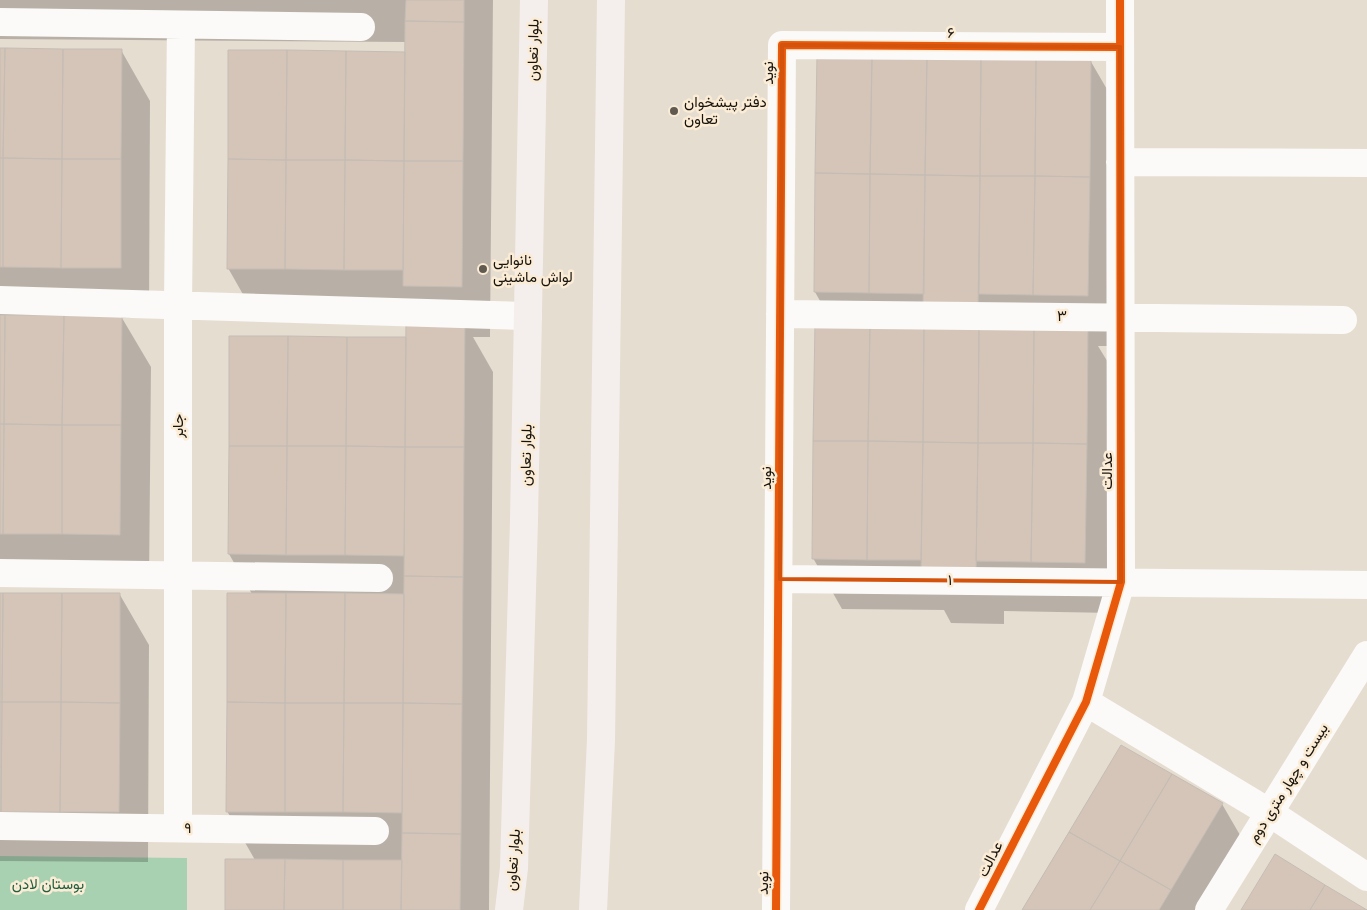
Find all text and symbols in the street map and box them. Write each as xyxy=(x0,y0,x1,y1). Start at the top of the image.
street label: بلوار تعاون xyxy=(522,19,543,81)
street label: ۶ xyxy=(947,23,955,41)
street label: نوید xyxy=(758,61,777,85)
place label: دفتر پیشخوان تعاون xyxy=(684,92,767,128)
marker: دفتر پیشخوان تعاون xyxy=(668,105,680,117)
place label: نانوایی لواش ماشینی xyxy=(493,250,573,287)
marker: نانوایی لواش ماشینی xyxy=(477,263,489,275)
street label: ۳ xyxy=(1057,306,1067,324)
street label: جابر xyxy=(168,414,187,439)
street label: بلوار تعاون xyxy=(515,424,536,486)
street label: عدالت xyxy=(1097,452,1115,490)
street label: نوید xyxy=(756,466,775,490)
street label: ۱ xyxy=(948,570,952,588)
street label: بیست و چهار متری دوم xyxy=(1243,720,1333,846)
street label: ۹ xyxy=(184,818,192,836)
street label: بلوار تعاون xyxy=(501,828,524,892)
street label: عدالت xyxy=(973,838,1006,879)
street label: نوید xyxy=(753,871,772,895)
park label: بوستان لادن xyxy=(12,874,84,893)

